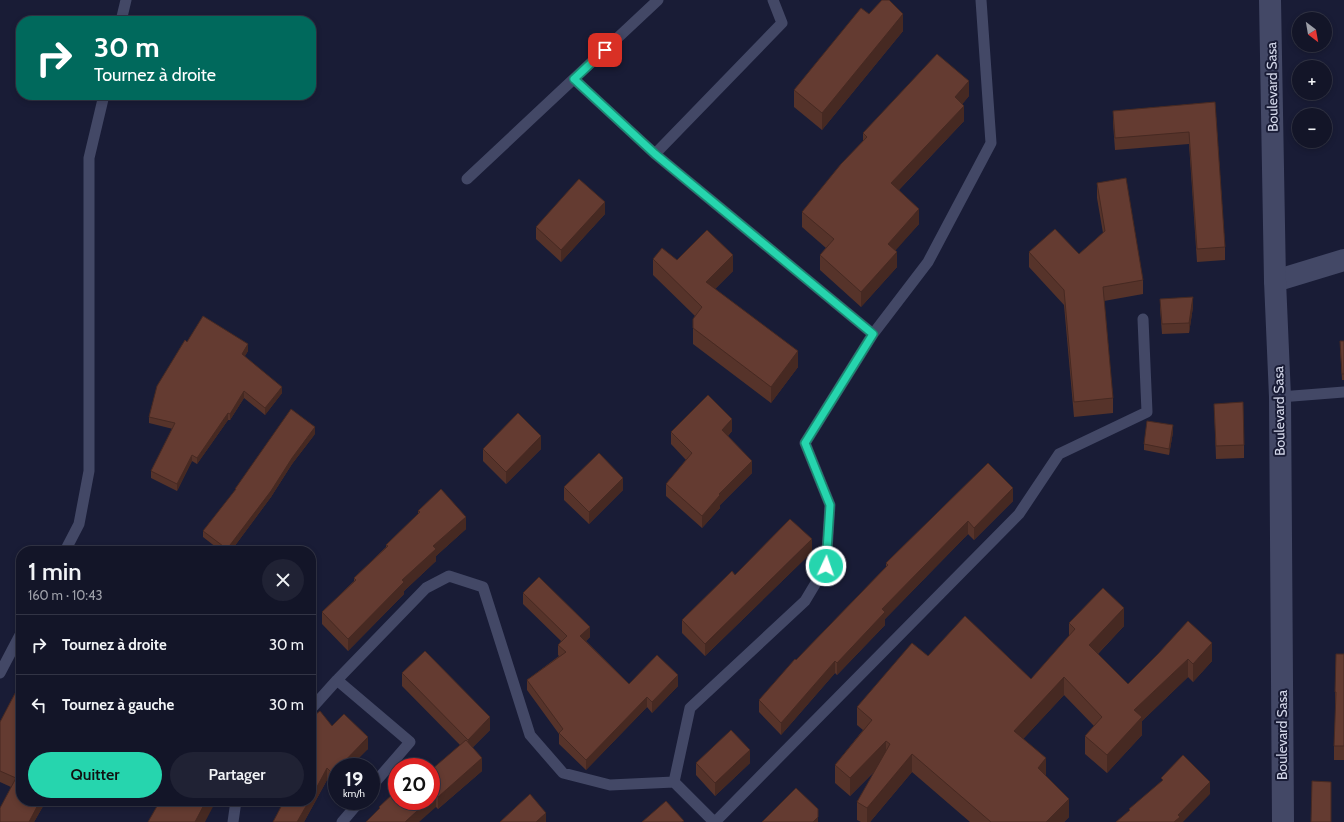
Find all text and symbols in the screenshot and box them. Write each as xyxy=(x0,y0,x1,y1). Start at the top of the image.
north arrow xyxy=(1292,12,1332,52)
map controls xyxy=(1292,12,1332,148)
text: 30 m xyxy=(94,30,160,64)
icon: right xyxy=(28,32,80,84)
pin xyxy=(588,33,622,67)
icon: arrive xyxy=(594,39,616,61)
street label: Boulevard Sasa xyxy=(1262,42,1282,132)
button: + xyxy=(1292,60,1332,100)
text: Tournez à droite xyxy=(94,64,216,86)
button: − xyxy=(1292,108,1332,148)
street label: Boulevard Sasa xyxy=(1269,366,1289,456)
position arrow xyxy=(805,545,847,587)
text: 1 min xyxy=(28,557,82,586)
button: close xyxy=(262,559,304,601)
text: 160 m · 10:43 xyxy=(28,587,103,603)
icon: right xyxy=(28,634,50,656)
text: Tournez à droite xyxy=(62,636,167,654)
text: 30 m xyxy=(269,636,304,654)
street label: Boulevard Sasa xyxy=(1273,690,1291,780)
icon: left xyxy=(28,694,50,716)
text: Tournez à gauche xyxy=(62,696,174,714)
text: 30 m xyxy=(269,696,304,714)
button: Quitter xyxy=(28,752,162,798)
button: Partager xyxy=(170,752,304,798)
speed limit sign: 20 xyxy=(388,758,440,810)
text: 19 xyxy=(345,767,363,791)
text: km/h xyxy=(343,787,365,800)

